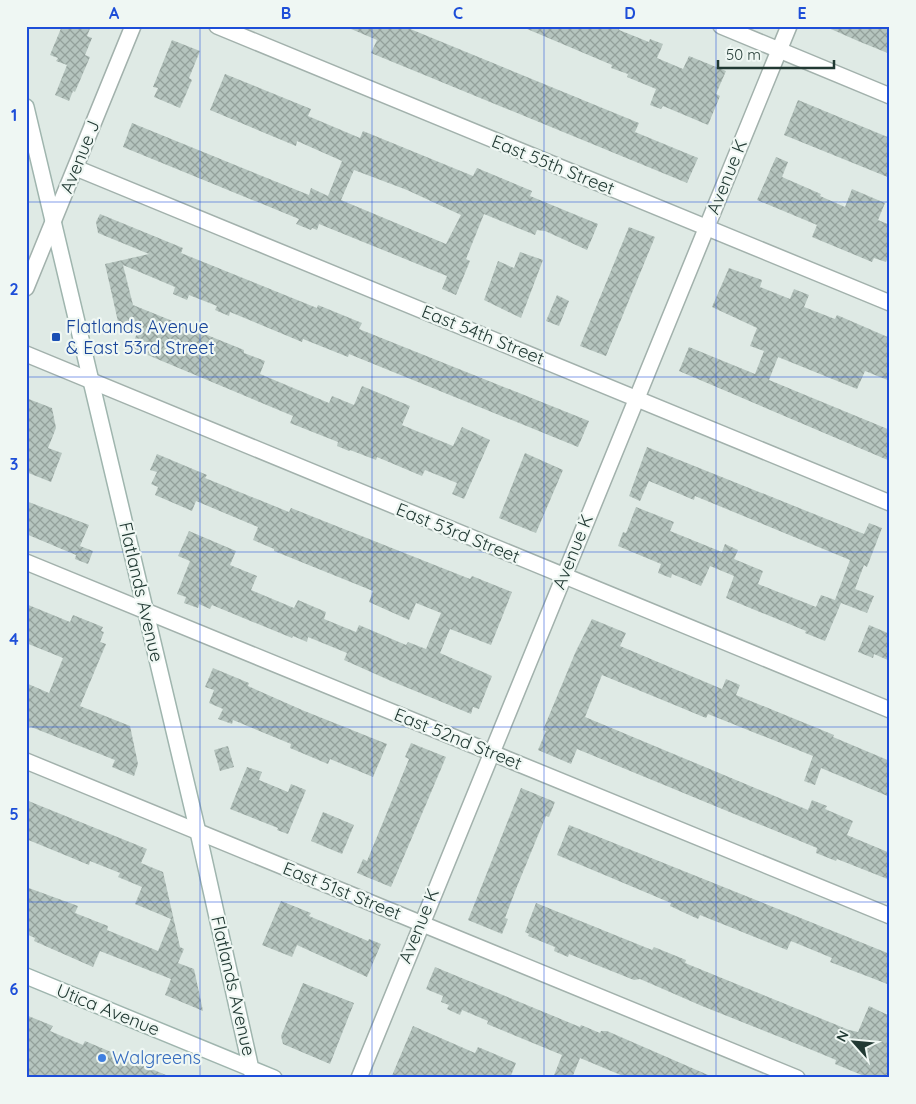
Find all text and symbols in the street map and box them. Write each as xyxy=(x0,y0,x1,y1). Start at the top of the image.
text: A xyxy=(109,3,120,23)
text: B xyxy=(281,3,291,23)
text: C xyxy=(453,3,463,23)
text: D xyxy=(624,3,636,23)
text: E xyxy=(797,3,807,23)
scale bar xyxy=(718,38,835,70)
text: 50 m xyxy=(726,45,761,64)
text: 1 xyxy=(11,105,17,125)
street label: Avenue J xyxy=(54,117,105,197)
street label: East 55th Street xyxy=(488,129,618,200)
street label: Avenue K xyxy=(701,136,752,218)
text: 2 xyxy=(9,279,19,299)
street label: East 54th Street xyxy=(418,299,548,370)
place label: Flatlands Avenue & East 53rd Street xyxy=(66,315,215,359)
marker: Flatlands Avenue & East 53rd Street xyxy=(50,331,62,343)
text: 3 xyxy=(10,454,18,474)
street label: East 53rd Street xyxy=(393,497,523,568)
street label: Avenue K xyxy=(547,511,598,593)
street label: Flatlands Avenue xyxy=(114,520,169,664)
text: 4 xyxy=(9,629,19,649)
street label: East 52nd Street xyxy=(391,702,525,775)
text: 5 xyxy=(9,804,19,824)
street label: East 51st Street xyxy=(280,856,405,925)
street label: Avenue K xyxy=(393,885,444,967)
street label: Flatlands Avenue xyxy=(206,914,261,1058)
street label: Utica Avenue xyxy=(53,978,163,1041)
text: 6 xyxy=(10,979,19,999)
north arrow xyxy=(828,1016,878,1066)
text: N xyxy=(832,1027,853,1045)
place label: Walgreens xyxy=(112,1046,201,1069)
marker: Walgreens xyxy=(96,1052,108,1064)

